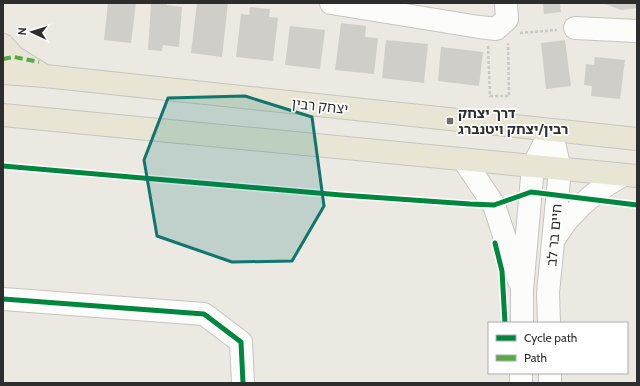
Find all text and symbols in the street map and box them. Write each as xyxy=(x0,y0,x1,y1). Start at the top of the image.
north arrow xyxy=(12,12,52,52)
text: N xyxy=(15,27,29,36)
street label: יצחק רבין xyxy=(291,94,349,118)
place label: דרך יצחק רבין/יצחק ויטנברג xyxy=(458,104,568,138)
marker: דרך יצחק רבין/יצחק ויטנברג xyxy=(445,116,455,126)
street label: חיים בר לב xyxy=(542,203,566,267)
legend xyxy=(488,322,628,374)
text: Cycle path xyxy=(524,330,577,345)
text: Path xyxy=(524,350,547,365)

